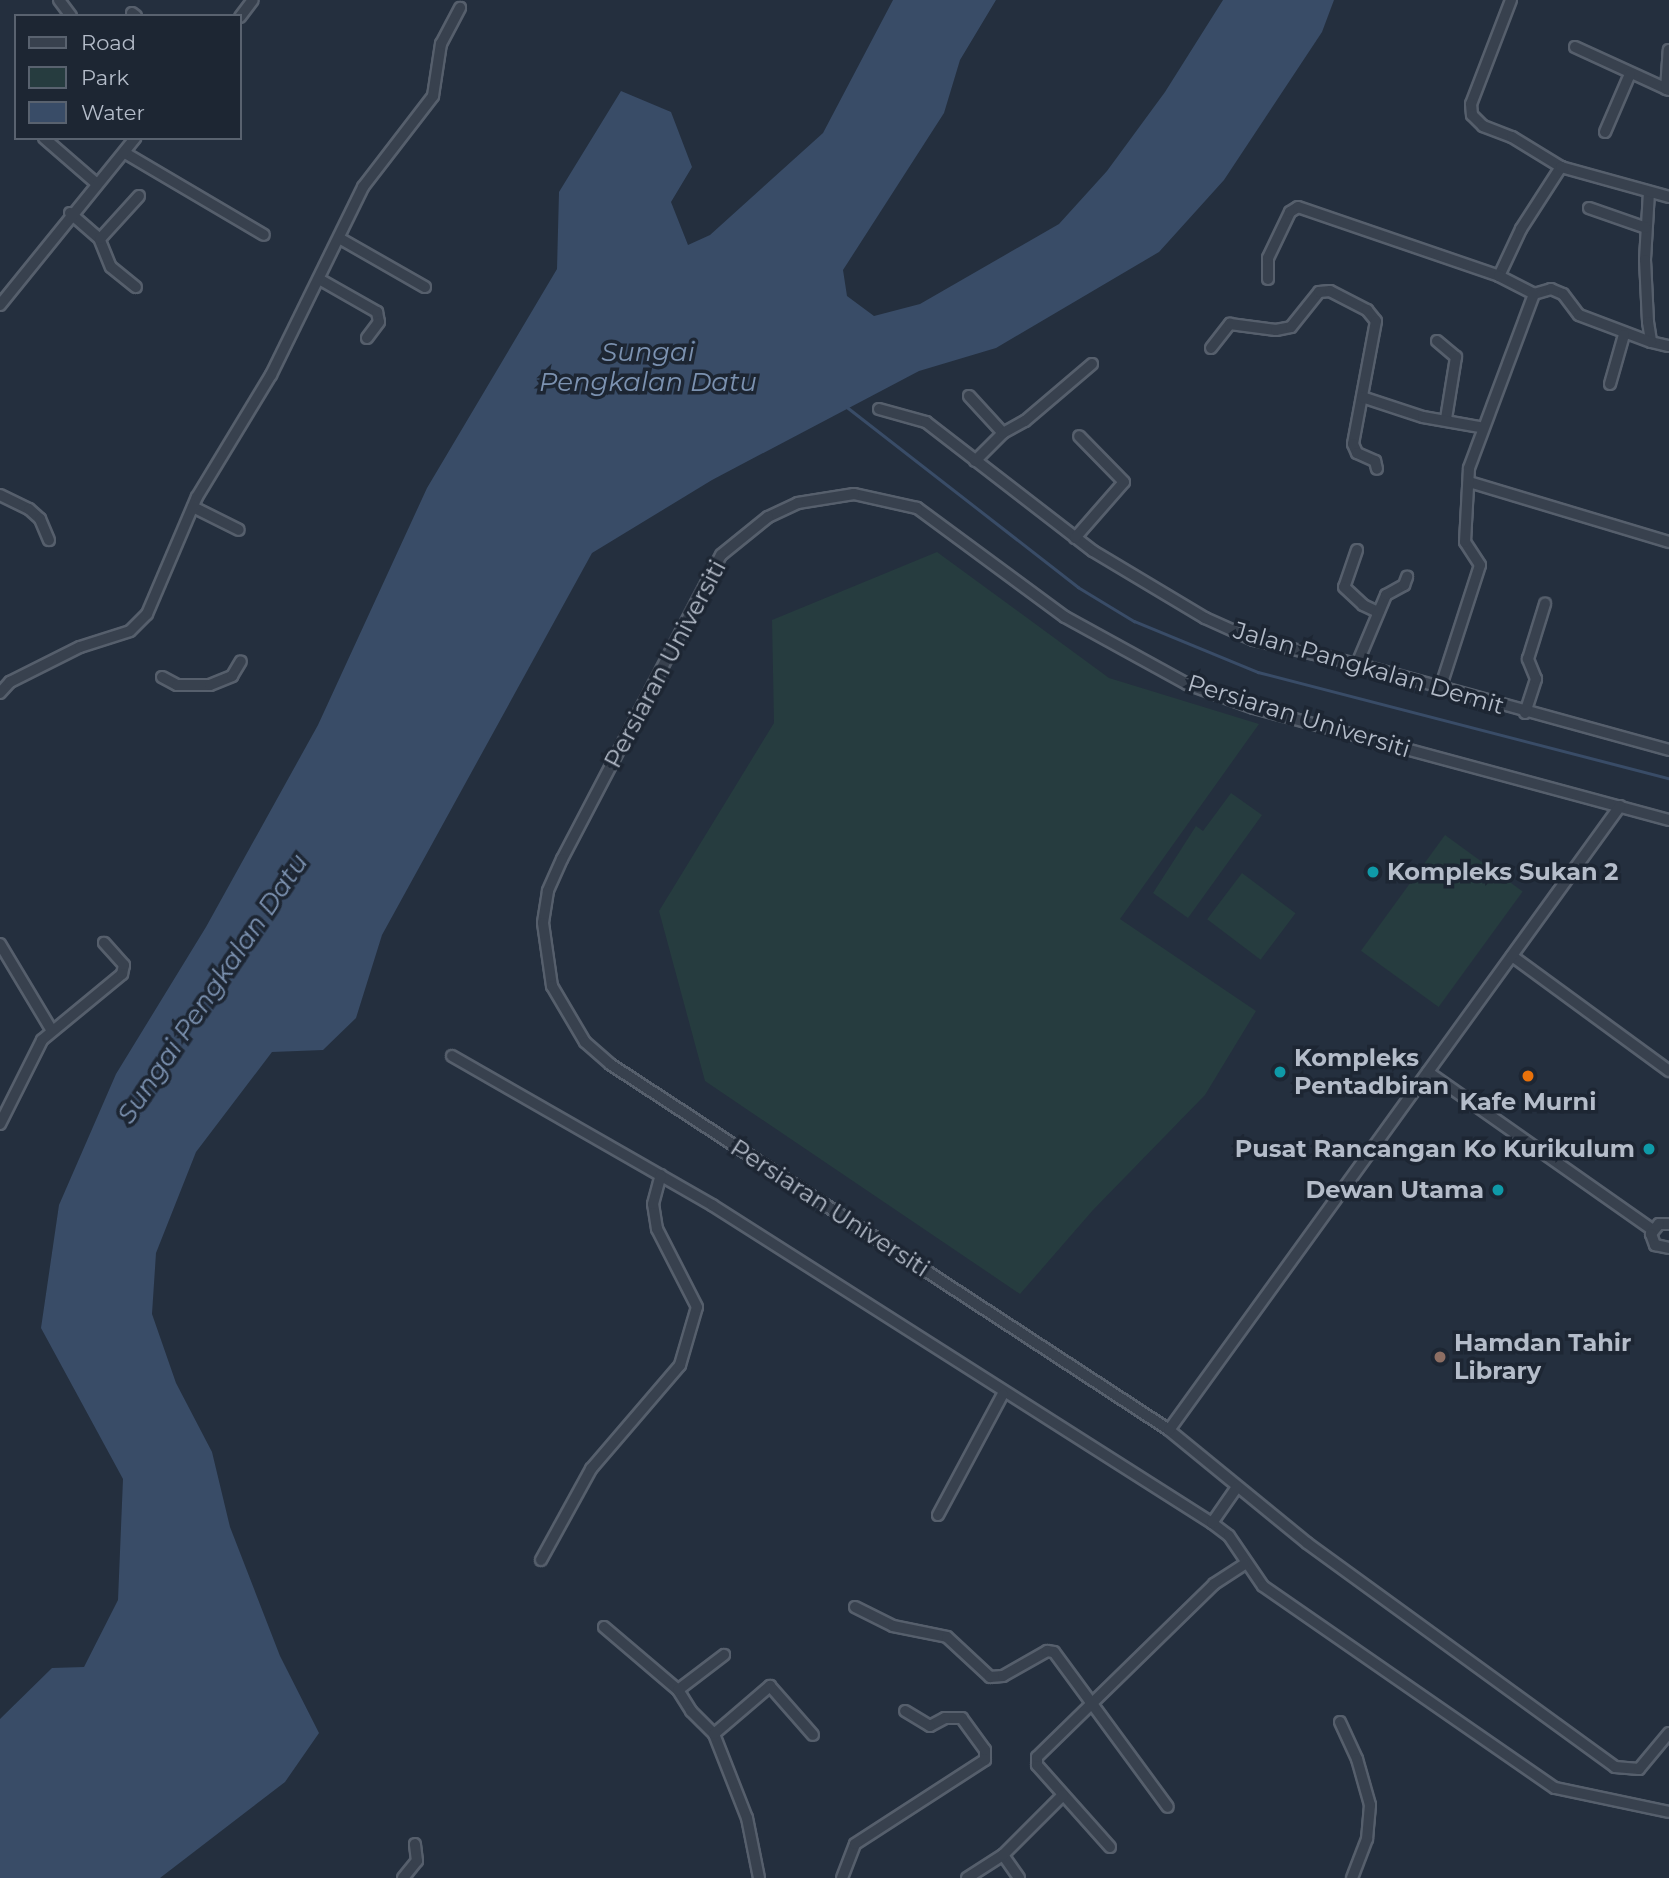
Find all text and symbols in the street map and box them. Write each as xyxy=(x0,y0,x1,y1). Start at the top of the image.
legend xyxy=(14,14,242,140)
text: Road xyxy=(81,30,136,55)
text: Park xyxy=(81,65,129,90)
text: Water xyxy=(81,100,145,125)
water label: Sungai Pengkalan Datu xyxy=(539,337,757,398)
street label: Persiaran Universiti xyxy=(598,555,732,773)
street label: Jalan Pangkalan Demit xyxy=(1230,616,1508,720)
street label: Persiaran Universiti xyxy=(1184,668,1414,764)
water label: Sungai Pengkalan Datu xyxy=(111,848,315,1130)
place label: Kompleks Sukan 2 xyxy=(1387,858,1619,886)
marker: Kompleks Sukan 2 xyxy=(1365,864,1381,880)
place label: Kompleks Pentadbiran xyxy=(1294,1044,1449,1100)
marker: Kompleks Pentadbiran xyxy=(1272,1064,1288,1080)
marker: Kafe Murni xyxy=(1520,1068,1536,1084)
place label: Kafe Murni xyxy=(1460,1088,1596,1116)
street label: Persiaran Universiti xyxy=(725,1133,935,1283)
place label: Pusat Rancangan Ko Kurikulum xyxy=(1235,1135,1635,1163)
marker: Pusat Rancangan Ko Kurikulum xyxy=(1641,1141,1657,1157)
place label: Dewan Utama xyxy=(1305,1176,1484,1204)
marker: Dewan Utama xyxy=(1490,1182,1506,1198)
place label: Hamdan Tahir Library xyxy=(1454,1329,1631,1385)
marker: Hamdan Tahir Library xyxy=(1432,1349,1448,1365)

